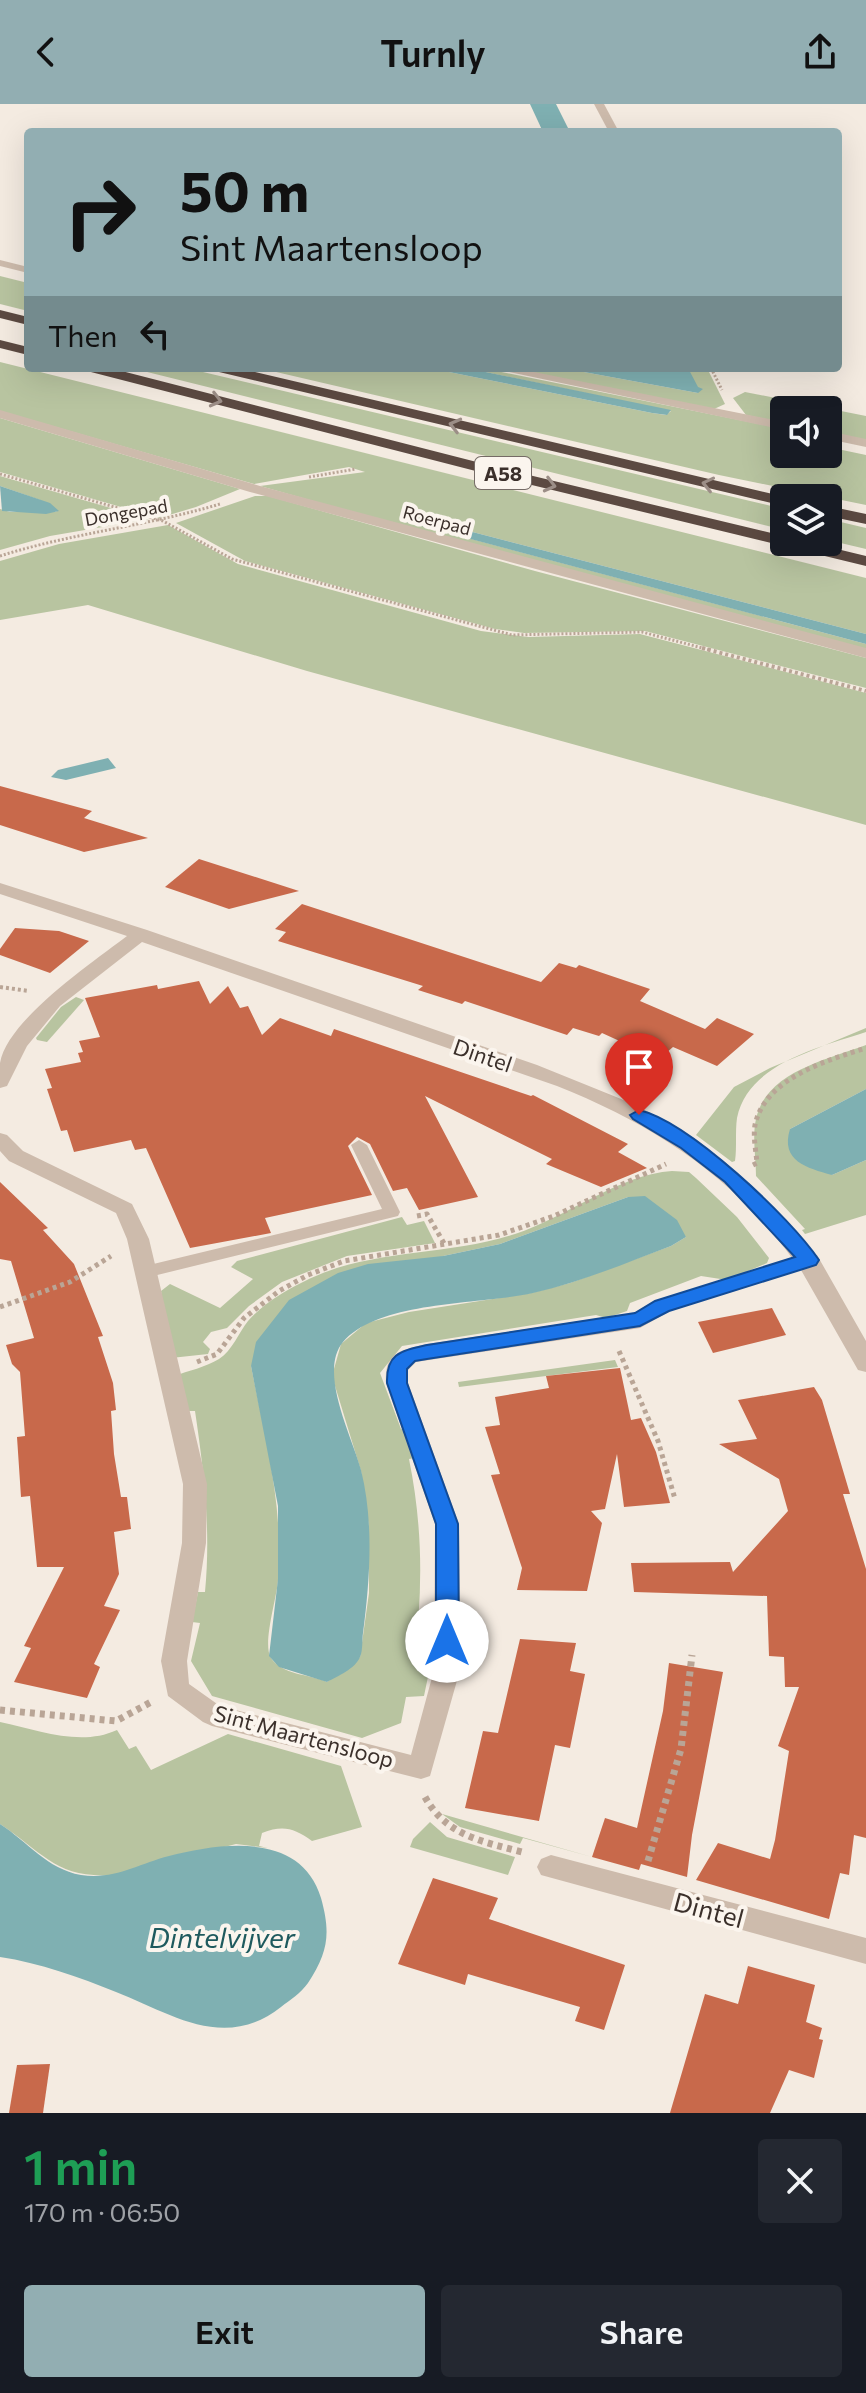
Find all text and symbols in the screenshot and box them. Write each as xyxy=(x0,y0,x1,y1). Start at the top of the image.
icon: back xyxy=(24,30,68,74)
text: Turnly xyxy=(380,30,486,74)
icon: share xyxy=(798,30,842,74)
text: 50 m xyxy=(180,155,309,224)
icon: right xyxy=(48,160,152,264)
text: Sint Maartensloop xyxy=(180,224,483,268)
icon: left xyxy=(133,312,177,356)
text: Then xyxy=(48,316,117,353)
one-way arrow xyxy=(209,391,223,408)
map controls xyxy=(770,396,842,556)
button: sound xyxy=(770,396,842,468)
one-way arrow xyxy=(448,417,462,434)
road number: A58 xyxy=(475,457,531,489)
one-way arrow xyxy=(542,476,556,493)
one-way arrow xyxy=(702,476,715,493)
button: layers xyxy=(770,484,842,556)
street label: Dongepad xyxy=(83,494,169,530)
street label: Roerpad xyxy=(401,500,473,540)
street label: Dintel xyxy=(450,1032,516,1078)
pin xyxy=(605,1033,673,1115)
icon: arrive xyxy=(617,1045,661,1089)
position arrow xyxy=(405,1599,489,1683)
street label: Sint Maartensloop xyxy=(211,1699,397,1773)
street label: Dintel xyxy=(670,1885,748,1933)
water label: Dintelvijver xyxy=(149,1920,296,1954)
text: 1 min xyxy=(24,2136,137,2195)
button: close xyxy=(758,2139,842,2223)
text: 170 m · 06:50 xyxy=(24,2196,180,2227)
button: Exit xyxy=(24,2285,425,2377)
button: Share xyxy=(441,2285,842,2377)

